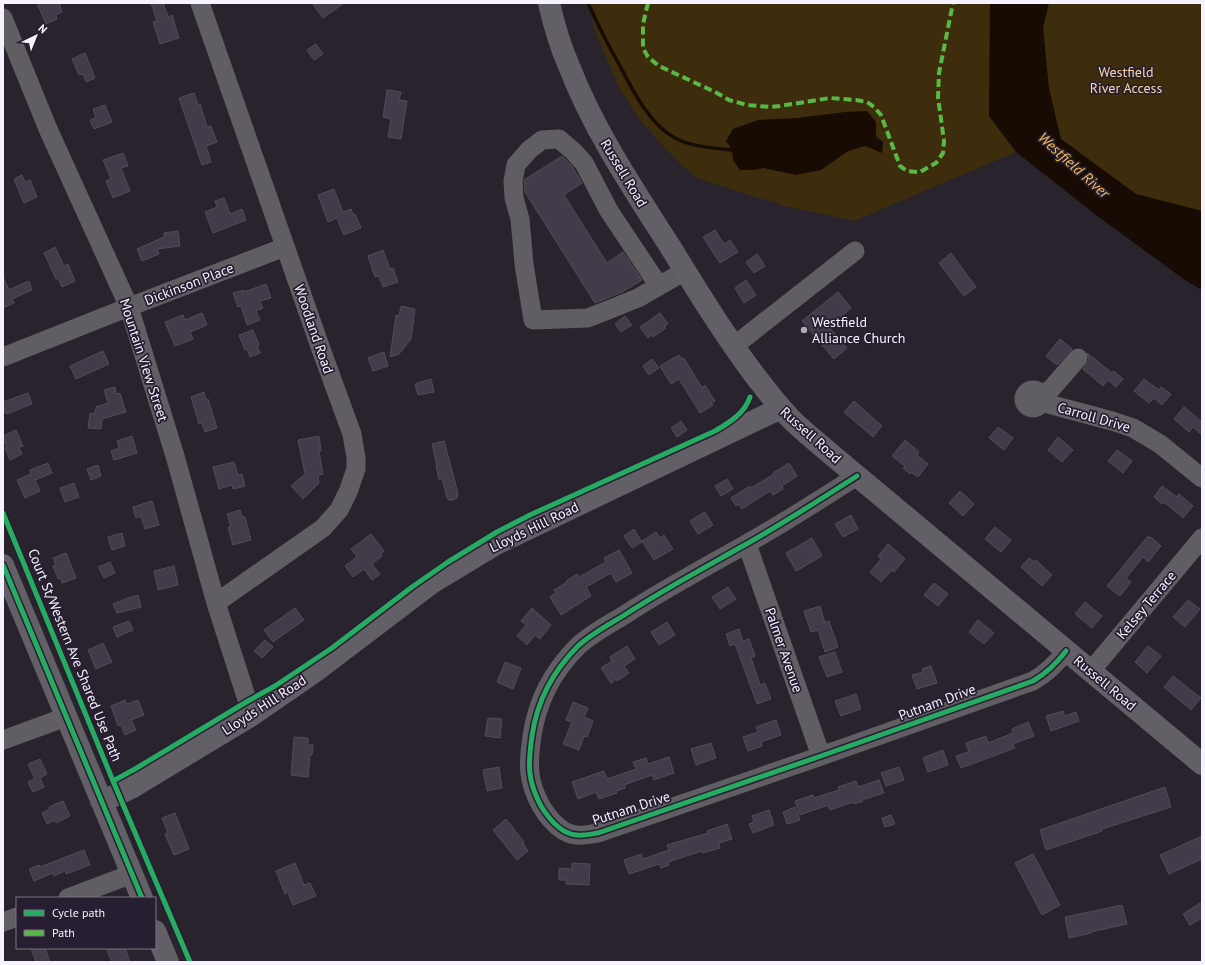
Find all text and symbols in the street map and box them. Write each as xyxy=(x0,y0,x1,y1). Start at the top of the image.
north arrow xyxy=(16,16,56,56)
text: N xyxy=(35,21,50,36)
park label: Westfield River Access xyxy=(1090,63,1162,97)
water label: Westfield River xyxy=(1034,128,1115,203)
street label: Russell Road xyxy=(597,136,651,210)
street label: Dickinson Place xyxy=(142,259,236,309)
street label: Woodland Road xyxy=(290,282,338,376)
street label: Mountain View Street xyxy=(116,296,172,424)
place label: Westfield Alliance Church xyxy=(812,313,906,347)
marker: Westfield Alliance Church xyxy=(799,325,809,335)
street label: Carroll Drive xyxy=(1055,398,1133,436)
street label: Russell Road xyxy=(777,403,845,467)
street label: Lloyds Hill Road xyxy=(486,498,582,556)
street label: Court St/Western Ave Shared Use Path xyxy=(24,546,126,764)
street label: Kelsey Terrace xyxy=(1112,567,1180,643)
street label: Palmer Avenue xyxy=(761,605,807,695)
street label: Russell Road xyxy=(1070,652,1140,714)
street label: Lloyds Hill Road xyxy=(218,671,310,739)
street label: Putnam Drive xyxy=(896,680,978,724)
street label: Putnam Drive xyxy=(590,787,672,829)
legend xyxy=(16,897,156,949)
text: Cycle path xyxy=(52,905,105,920)
text: Path xyxy=(52,925,75,940)

